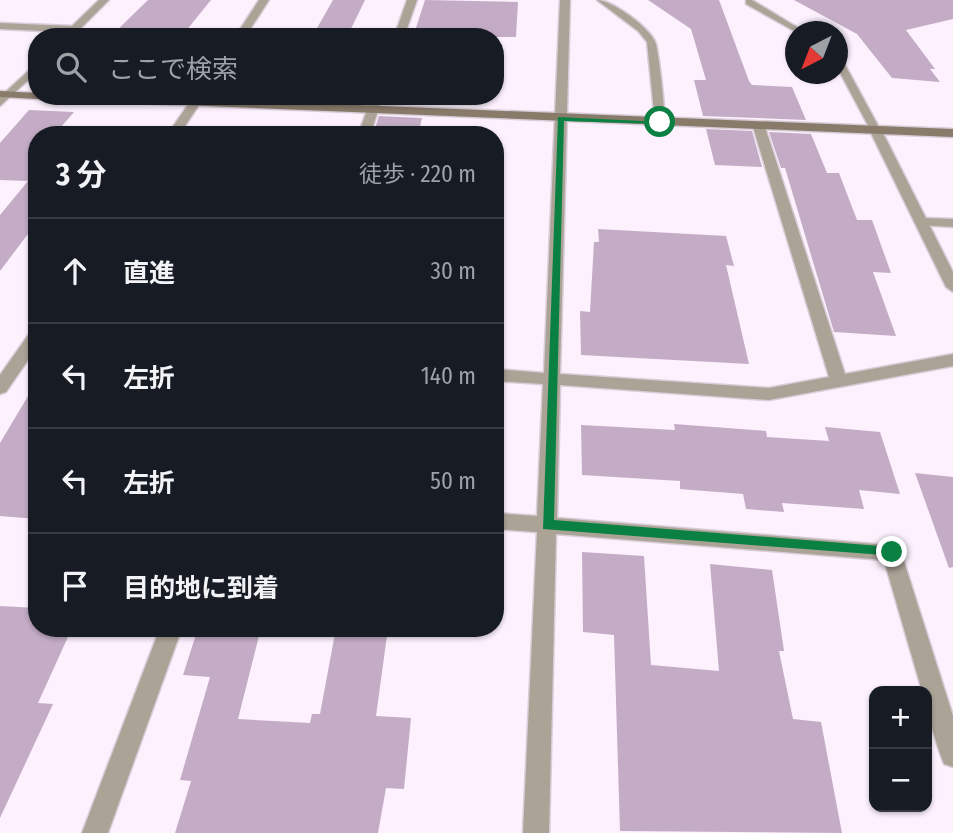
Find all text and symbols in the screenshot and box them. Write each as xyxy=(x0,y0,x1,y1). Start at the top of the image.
north arrow xyxy=(785,21,848,84)
search box xyxy=(28,28,504,105)
icon: search xyxy=(52,48,90,86)
text: ここで検索 xyxy=(108,54,238,85)
route start xyxy=(644,106,675,137)
text: 3 分 xyxy=(56,157,106,193)
text: 徒歩 · 220 m xyxy=(359,160,476,188)
icon: ahead xyxy=(56,252,94,290)
text: 30 m xyxy=(431,257,476,285)
text: 直進 xyxy=(123,258,175,289)
icon: left xyxy=(56,357,94,395)
text: 140 m xyxy=(421,362,476,390)
text: 左折 xyxy=(123,363,175,394)
icon: left xyxy=(56,462,94,500)
text: 50 m xyxy=(430,467,476,495)
text: 左折 xyxy=(123,468,175,499)
route end xyxy=(876,536,907,567)
icon: arrive xyxy=(56,567,94,605)
text: 目的地に到着 xyxy=(123,573,279,604)
map controls xyxy=(869,686,932,812)
button: + xyxy=(869,686,932,749)
button: − xyxy=(869,749,932,812)

